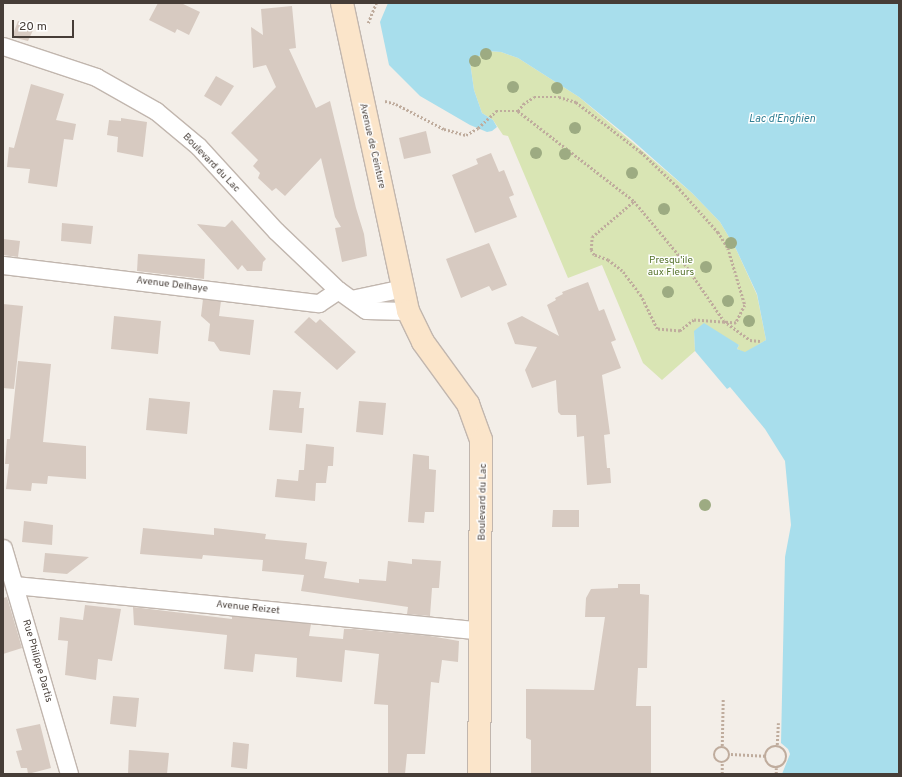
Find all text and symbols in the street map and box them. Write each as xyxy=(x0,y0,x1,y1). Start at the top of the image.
scale bar xyxy=(14,12,76,38)
text: 20 m xyxy=(19,19,47,35)
street label: Avenue de Ceinture xyxy=(356,102,388,190)
water label: Lac d'Enghien xyxy=(749,112,815,126)
street label: Boulevard du Lac xyxy=(180,131,242,195)
park label: Presqu'ile aux Fleurs xyxy=(648,254,694,278)
street label: Avenue Delhaye xyxy=(136,275,208,295)
street label: Boulevard du Lac xyxy=(476,463,490,541)
street label: Avenue Reizet xyxy=(215,599,281,617)
street label: Rue Philippe Dartis xyxy=(19,618,55,704)

